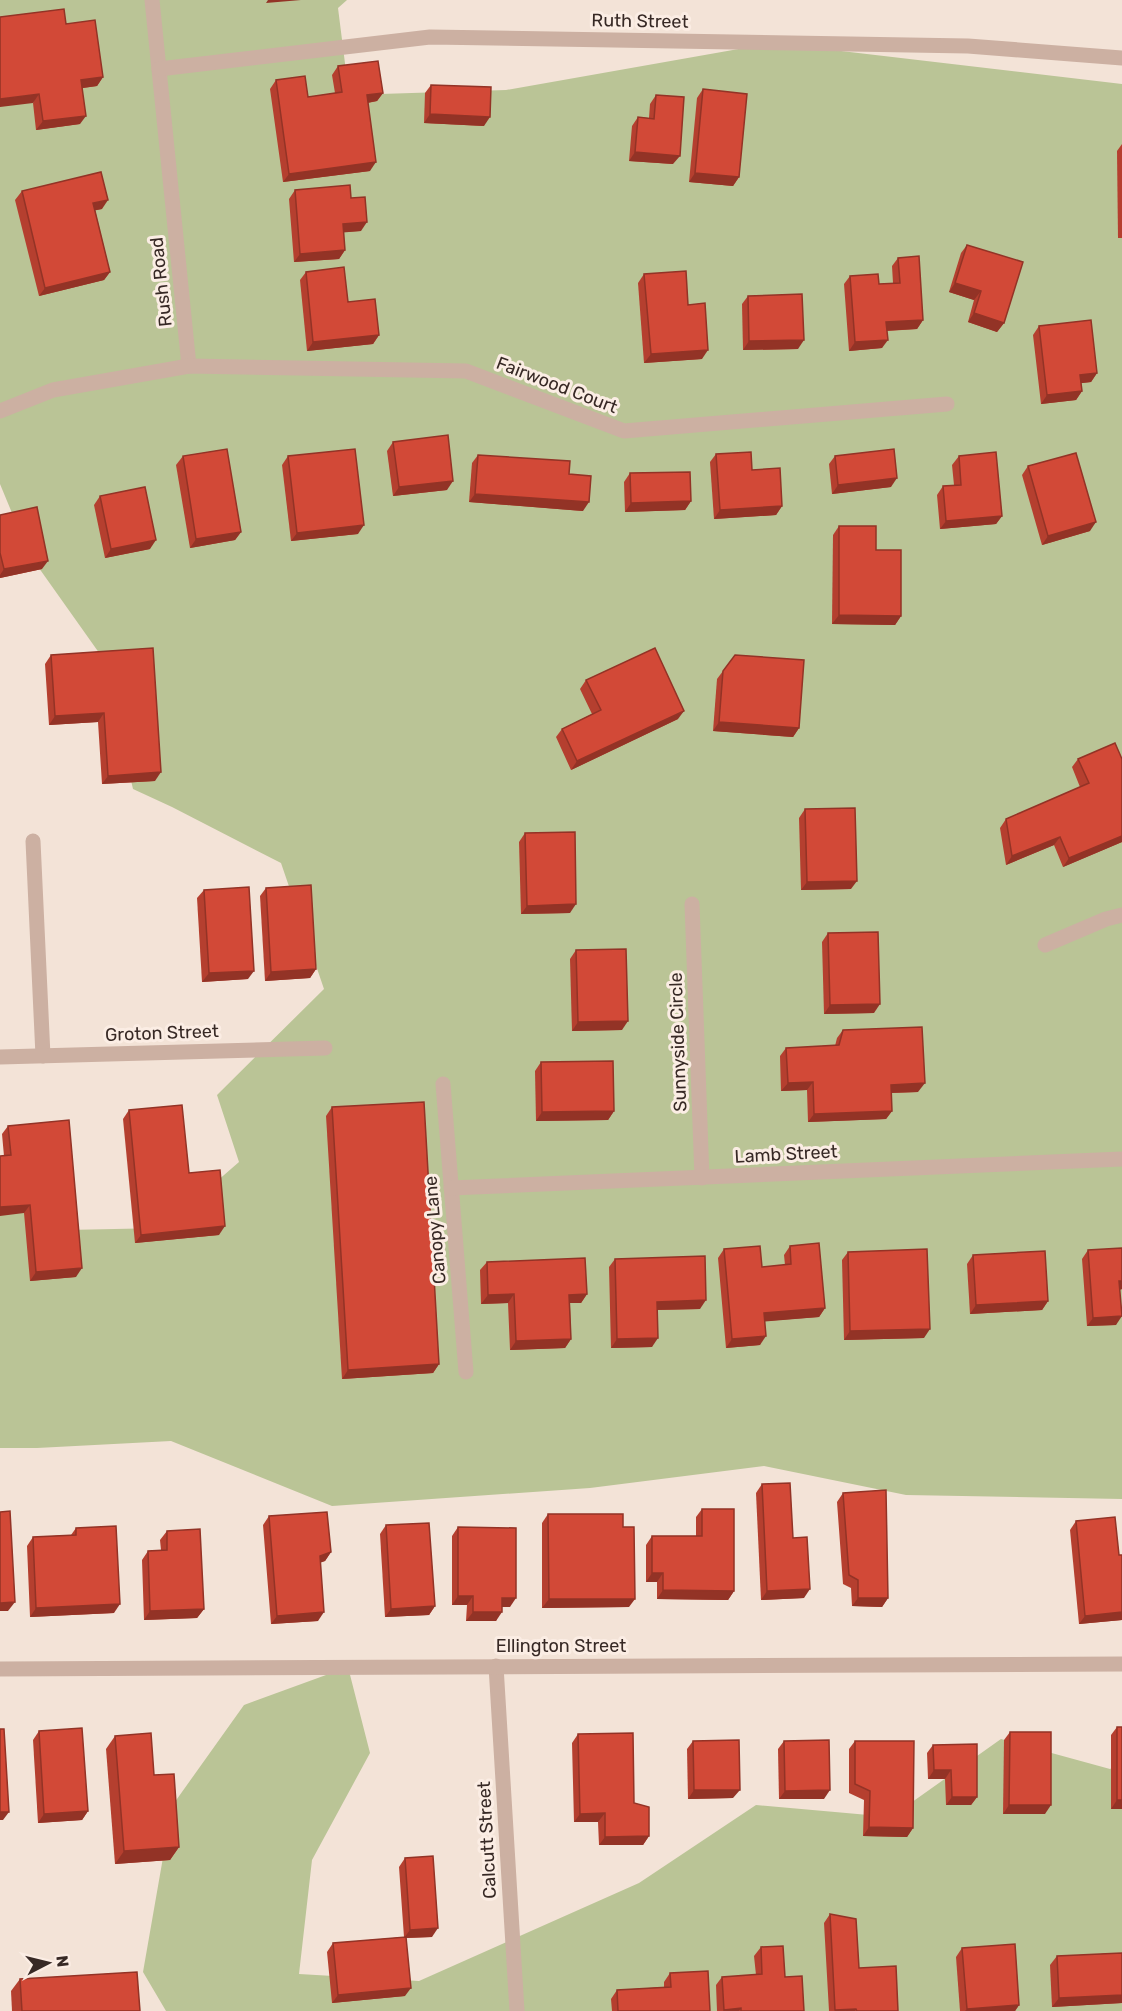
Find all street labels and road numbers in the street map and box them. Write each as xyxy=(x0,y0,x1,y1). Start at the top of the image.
street label: Ruth Street xyxy=(591,9,689,33)
street label: Rush Road xyxy=(145,236,177,328)
street label: Fairwood Court xyxy=(493,352,621,418)
street label: Sunnyside Circle xyxy=(665,972,691,1112)
street label: Groton Street xyxy=(105,1020,219,1046)
street label: Lamb Street xyxy=(734,1140,838,1168)
street label: Canopy Lane xyxy=(419,1175,451,1285)
street label: Ellington Street xyxy=(496,1635,626,1657)
street label: Calcutt Street xyxy=(473,1781,501,1899)

